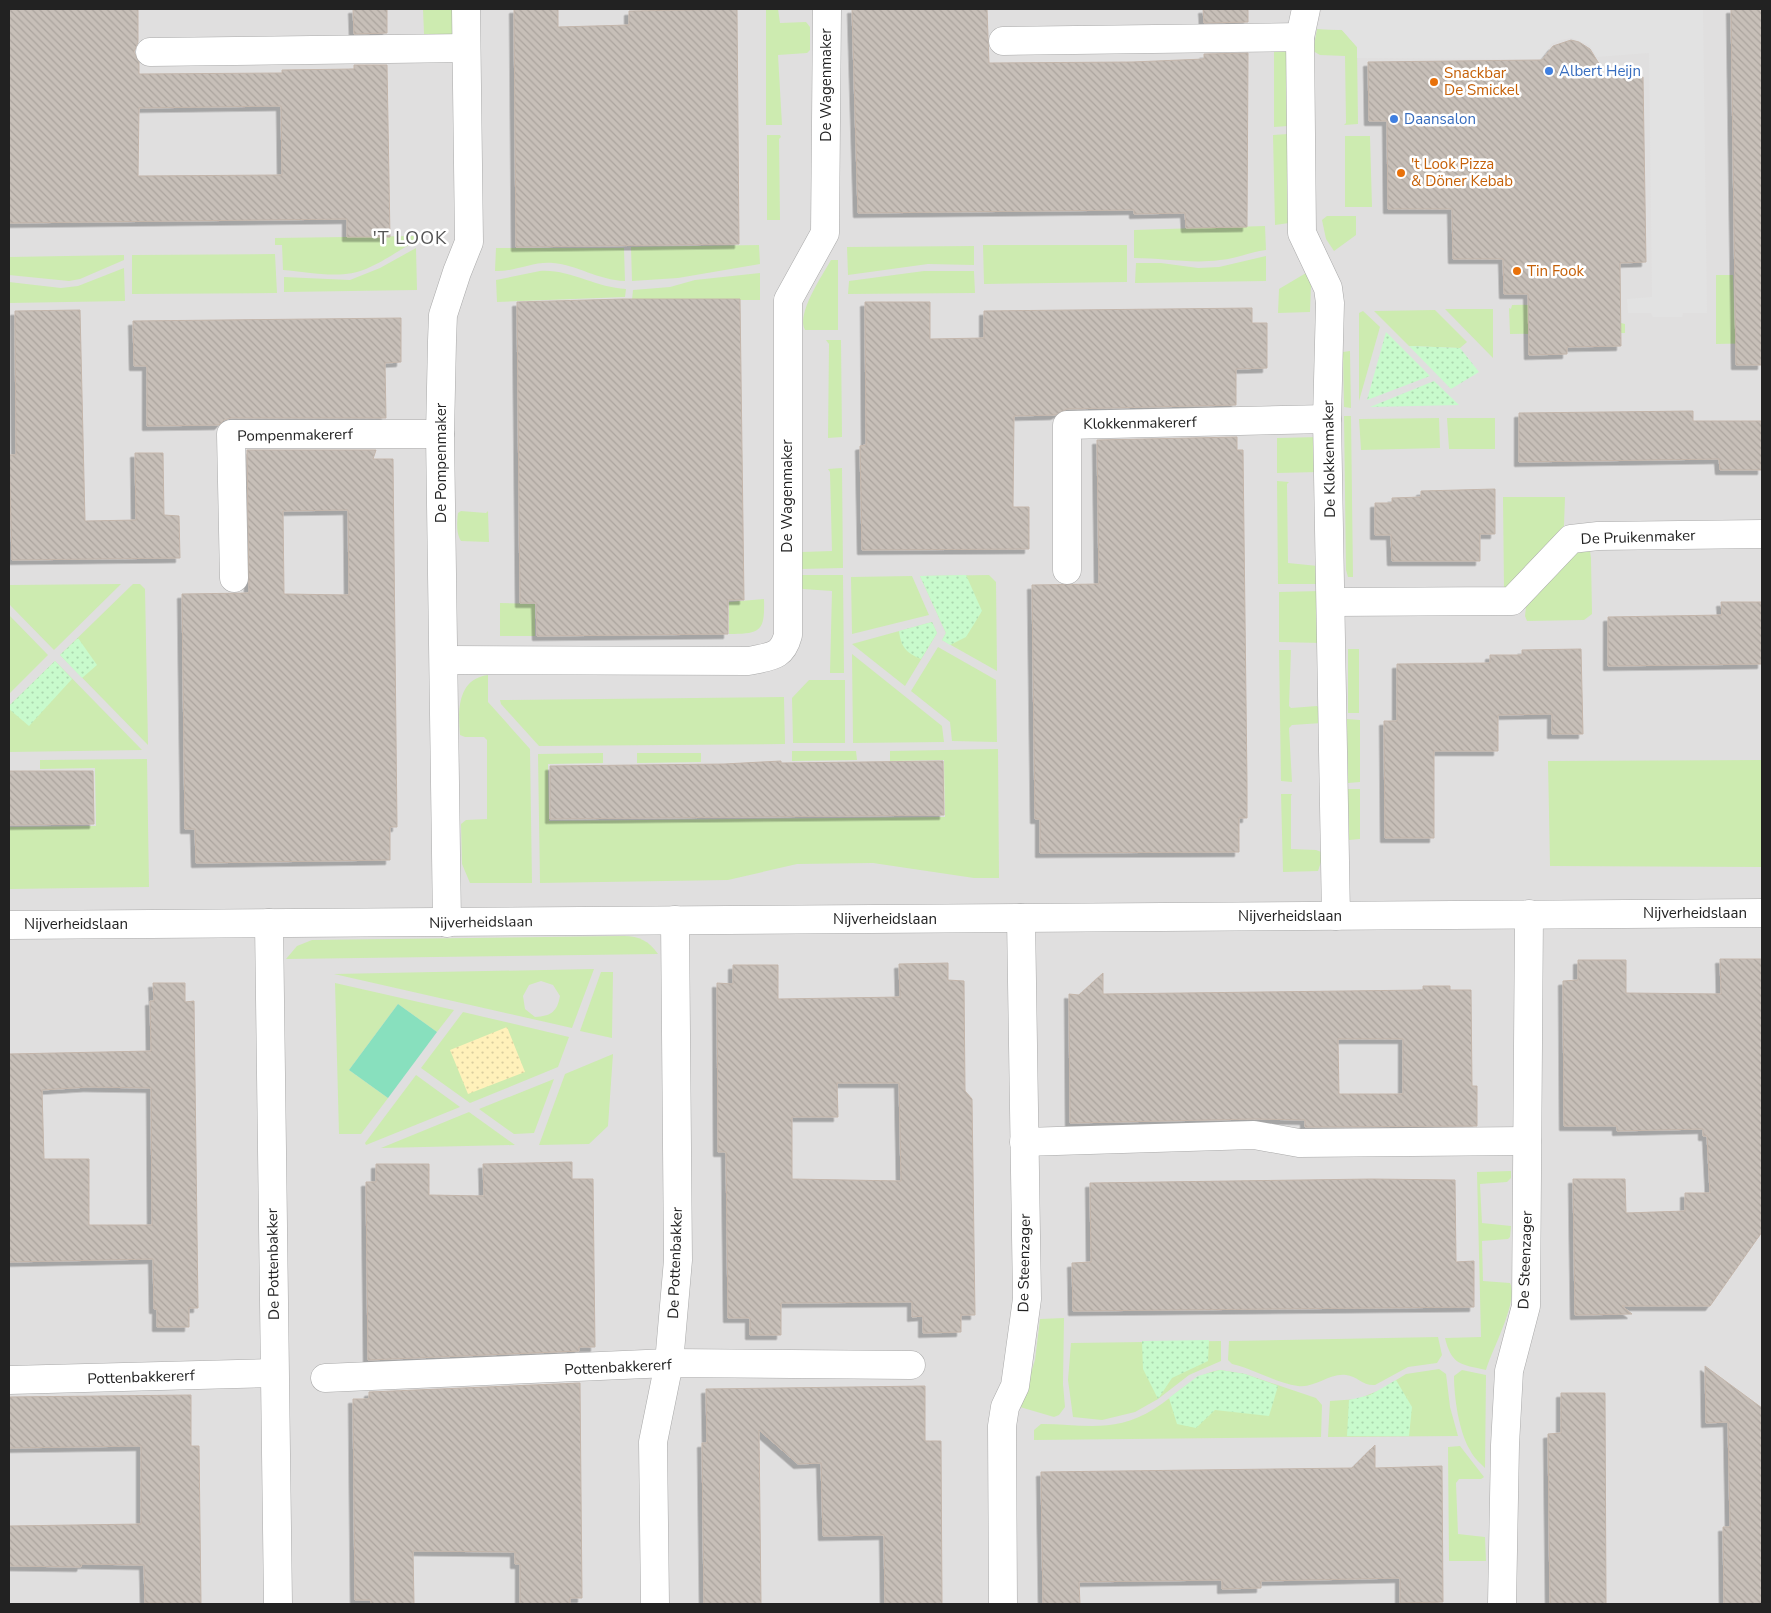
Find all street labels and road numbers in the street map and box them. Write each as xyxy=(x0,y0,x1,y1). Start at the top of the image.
street label: De Wagenmaker xyxy=(816,28,836,142)
street label: De Klokkenmaker xyxy=(1318,399,1340,518)
street label: De Pompenmaker xyxy=(431,402,451,523)
street label: Klokkenmakererf xyxy=(1083,412,1198,434)
street label: Pompenmakererf xyxy=(237,424,354,446)
street label: De Wagenmaker xyxy=(777,439,797,553)
street label: De Pruikenmaker xyxy=(1580,525,1696,549)
street label: Nijverheidslaan xyxy=(1643,903,1747,923)
street label: Nijverheidslaan xyxy=(1238,906,1342,926)
street label: Nijverheidslaan xyxy=(833,909,937,929)
street label: Nijverheidslaan xyxy=(429,911,533,933)
street label: Nijverheidslaan xyxy=(24,914,128,934)
street label: De Pottenbakker xyxy=(663,1206,687,1319)
street label: De Pottenbakker xyxy=(262,1207,284,1320)
street label: De Steenzager xyxy=(1513,1210,1537,1310)
street label: De Steenzager xyxy=(1013,1213,1035,1313)
street label: Pottenbakkererf xyxy=(564,1354,673,1380)
street label: Pottenbakkererf xyxy=(87,1365,196,1389)

